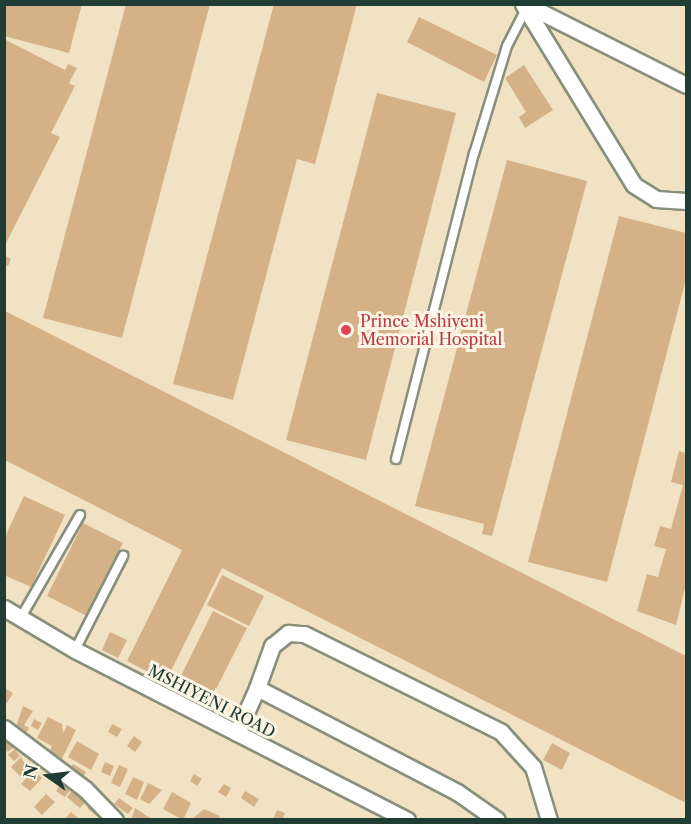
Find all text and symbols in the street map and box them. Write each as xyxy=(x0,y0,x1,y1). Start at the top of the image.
place label: Prince Mshiyeni Memorial Hospital xyxy=(360,311,502,349)
marker: Prince Mshiyeni Memorial Hospital xyxy=(337,321,355,339)
street label: MSHIYENI ROAD xyxy=(145,661,279,741)
north arrow xyxy=(18,746,78,806)
text: N xyxy=(19,762,42,781)

